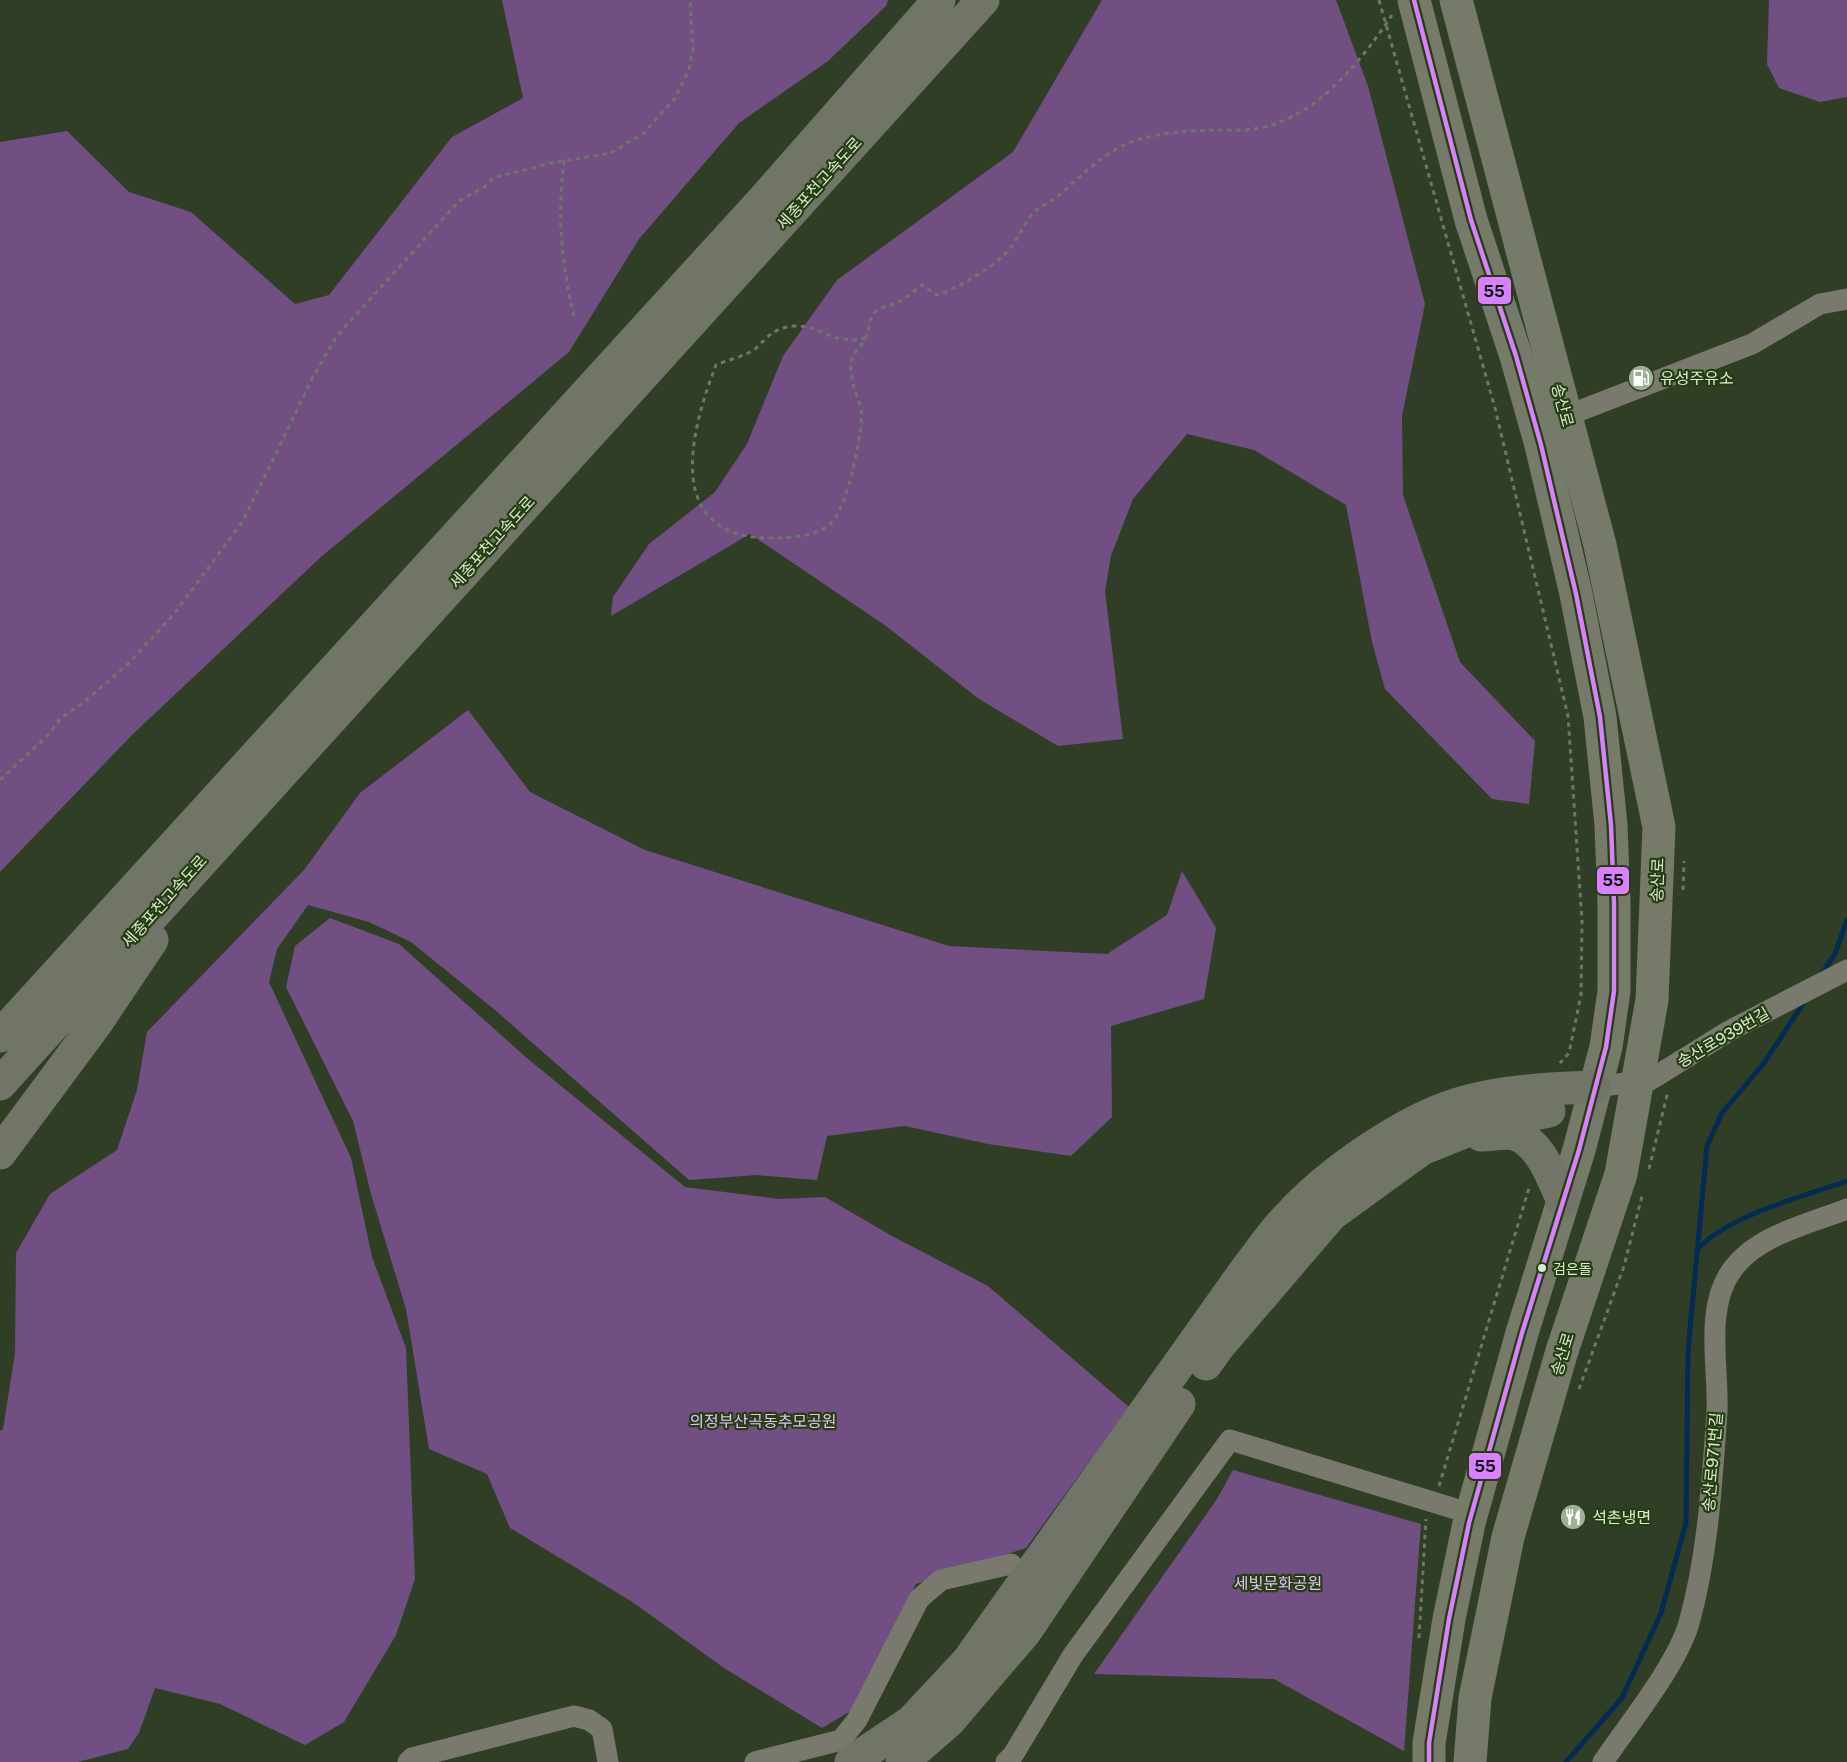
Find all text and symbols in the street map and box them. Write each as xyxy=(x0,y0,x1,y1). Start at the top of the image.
street label: 세종포천고속도로 xyxy=(773,133,866,233)
line badge: 55 xyxy=(1477,276,1512,305)
text: 55 xyxy=(1483,282,1505,301)
fuel station icon: 유성주유소 xyxy=(1626,363,1656,393)
place label: 유성주유소 xyxy=(1660,369,1734,388)
street label: 송산로 xyxy=(1548,381,1577,429)
street label: 세종포천고속도로 xyxy=(446,492,539,592)
street label: 세종포천고속도로 xyxy=(118,851,211,951)
street label: 송산로 xyxy=(1647,857,1668,902)
line badge: 55 xyxy=(1596,866,1630,895)
text: 55 xyxy=(1602,871,1624,890)
street label: 송산로939번길 xyxy=(1674,1003,1773,1072)
place label: 검은돌 xyxy=(1553,1261,1592,1277)
marker: 검은돌 xyxy=(1536,1262,1548,1274)
street label: 송산로 xyxy=(1547,1330,1578,1378)
park label: 의정부산곡동추모공원 xyxy=(689,1412,837,1431)
street label: 송산로971번길 xyxy=(1699,1412,1726,1513)
line badge: 55 xyxy=(1468,1452,1502,1480)
text: 55 xyxy=(1474,1457,1496,1476)
restaurant icon: 석촌냉면 xyxy=(1558,1502,1588,1532)
place label: 석촌냉면 xyxy=(1592,1508,1651,1527)
park label: 세빛문화공원 xyxy=(1234,1574,1322,1593)

